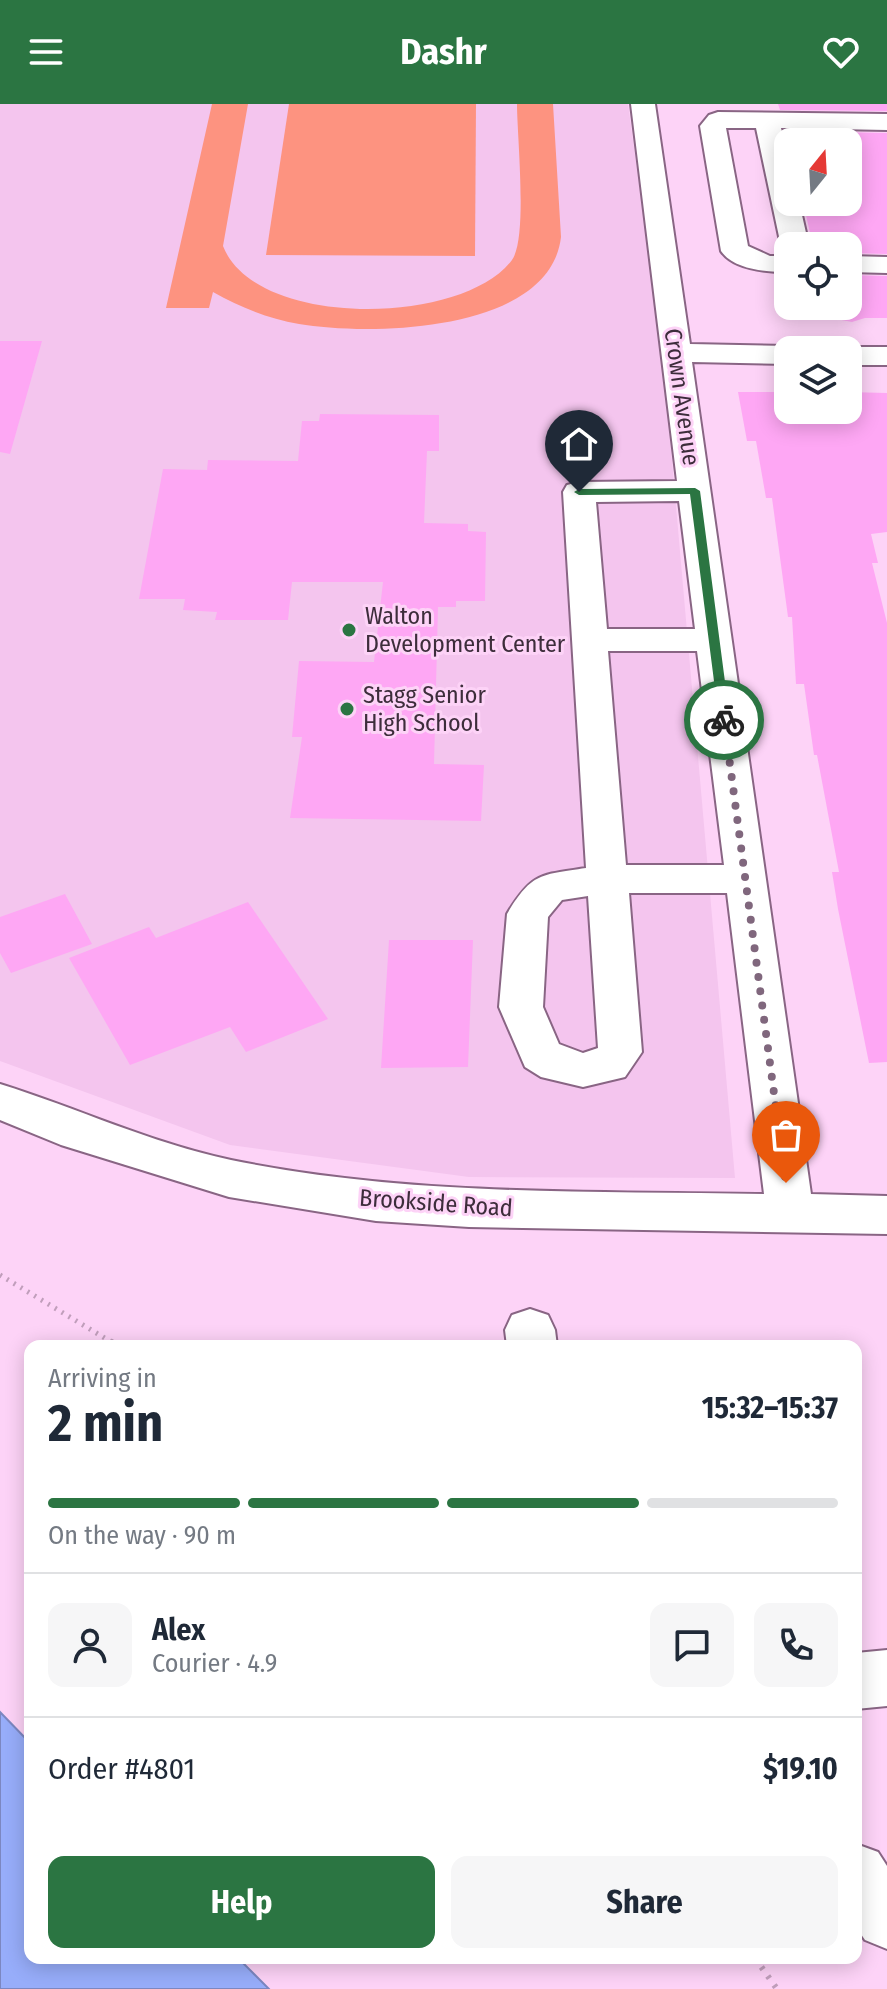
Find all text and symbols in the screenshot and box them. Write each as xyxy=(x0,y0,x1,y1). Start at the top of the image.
icon: menu xyxy=(24,30,68,74)
text: Dashr xyxy=(400,30,487,74)
icon: heart xyxy=(819,30,863,74)
north arrow xyxy=(774,128,862,216)
map controls xyxy=(774,128,862,424)
button: locate xyxy=(774,232,862,320)
street label: Crown Avenue xyxy=(659,327,705,467)
button: layers xyxy=(774,336,862,424)
pin xyxy=(545,410,613,492)
icon: home xyxy=(557,422,601,466)
place label: Walton Development Center xyxy=(365,602,566,658)
marker: Walton Development Center xyxy=(340,621,358,639)
courier xyxy=(684,680,764,760)
place label: Stagg Senior High School xyxy=(363,681,486,737)
icon: bike xyxy=(702,698,746,742)
marker: Stagg Senior High School xyxy=(338,700,356,718)
pin xyxy=(752,1101,820,1183)
icon: bag xyxy=(764,1113,808,1157)
street label: Brookside Road xyxy=(358,1184,514,1222)
text: Arriving in xyxy=(48,1363,157,1394)
text: 15:32–15:37 xyxy=(702,1390,838,1426)
text: 2 min xyxy=(48,1392,163,1455)
text: On the way · 90 m xyxy=(48,1520,236,1551)
button: person xyxy=(48,1603,132,1687)
button: chat xyxy=(650,1603,734,1687)
button: phone xyxy=(754,1603,838,1687)
text: Alex xyxy=(152,1612,205,1648)
text: Courier · 4.9 xyxy=(152,1648,277,1679)
text: Order #4801 xyxy=(48,1751,195,1787)
text: $19.10 xyxy=(763,1751,838,1787)
button: Help xyxy=(48,1856,435,1948)
button: Share xyxy=(451,1856,838,1948)

